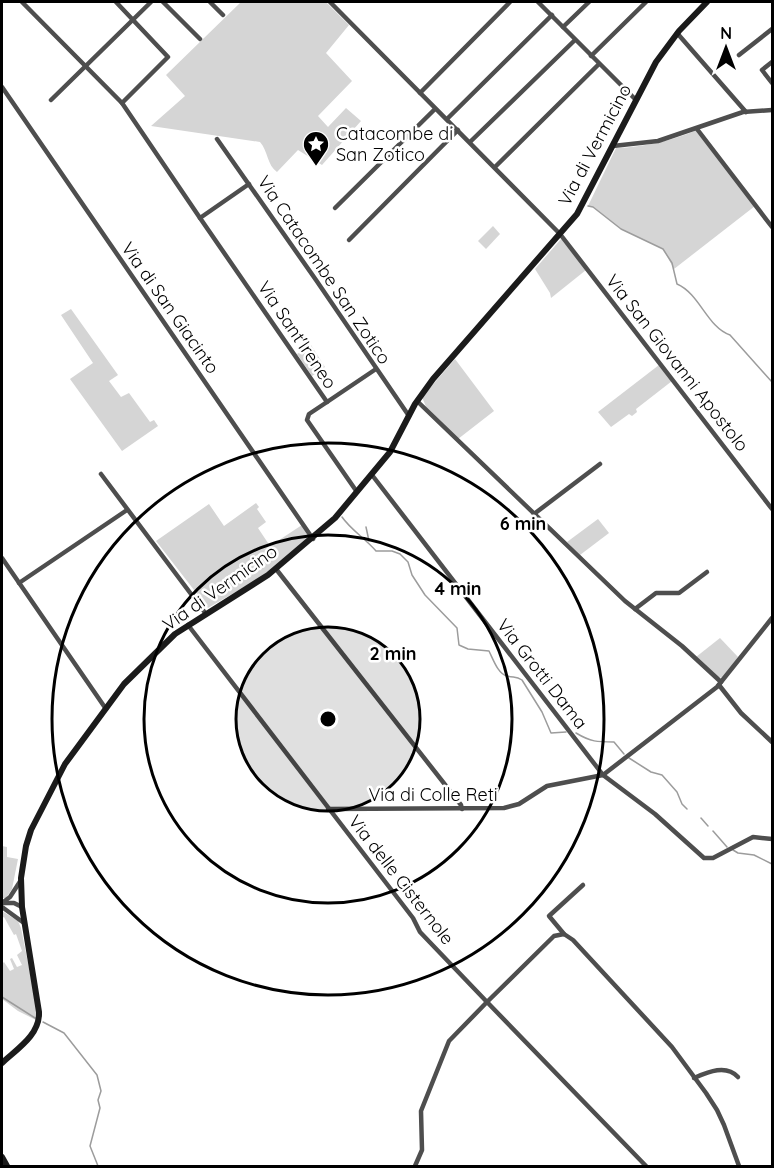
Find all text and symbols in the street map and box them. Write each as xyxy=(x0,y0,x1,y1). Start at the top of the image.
north arrow xyxy=(696,18,756,78)
text: N xyxy=(720,23,732,43)
street label: Via di Vermicino xyxy=(553,80,636,210)
place label: Catacombe di San Zotico xyxy=(336,122,453,166)
place icon: Catacombe di San Zotico xyxy=(301,129,331,167)
street label: Via Catacombe San Zotico xyxy=(253,171,396,369)
street label: Via di San Giacinto xyxy=(116,237,224,378)
street label: Via San Giovanni Apostolo xyxy=(601,269,754,456)
street label: Via Sant'Ireneo xyxy=(253,276,342,393)
text: 6 min xyxy=(500,512,546,535)
street label: Via di Vermicino xyxy=(158,540,281,636)
text: 4 min xyxy=(434,577,482,600)
street label: Via Grotti Dama xyxy=(492,614,593,733)
text: 2 min xyxy=(370,642,416,665)
centre of rings xyxy=(318,709,338,729)
street label: Via di Colle Reti xyxy=(368,783,498,806)
street label: Via delle Cisternole xyxy=(344,810,459,949)

